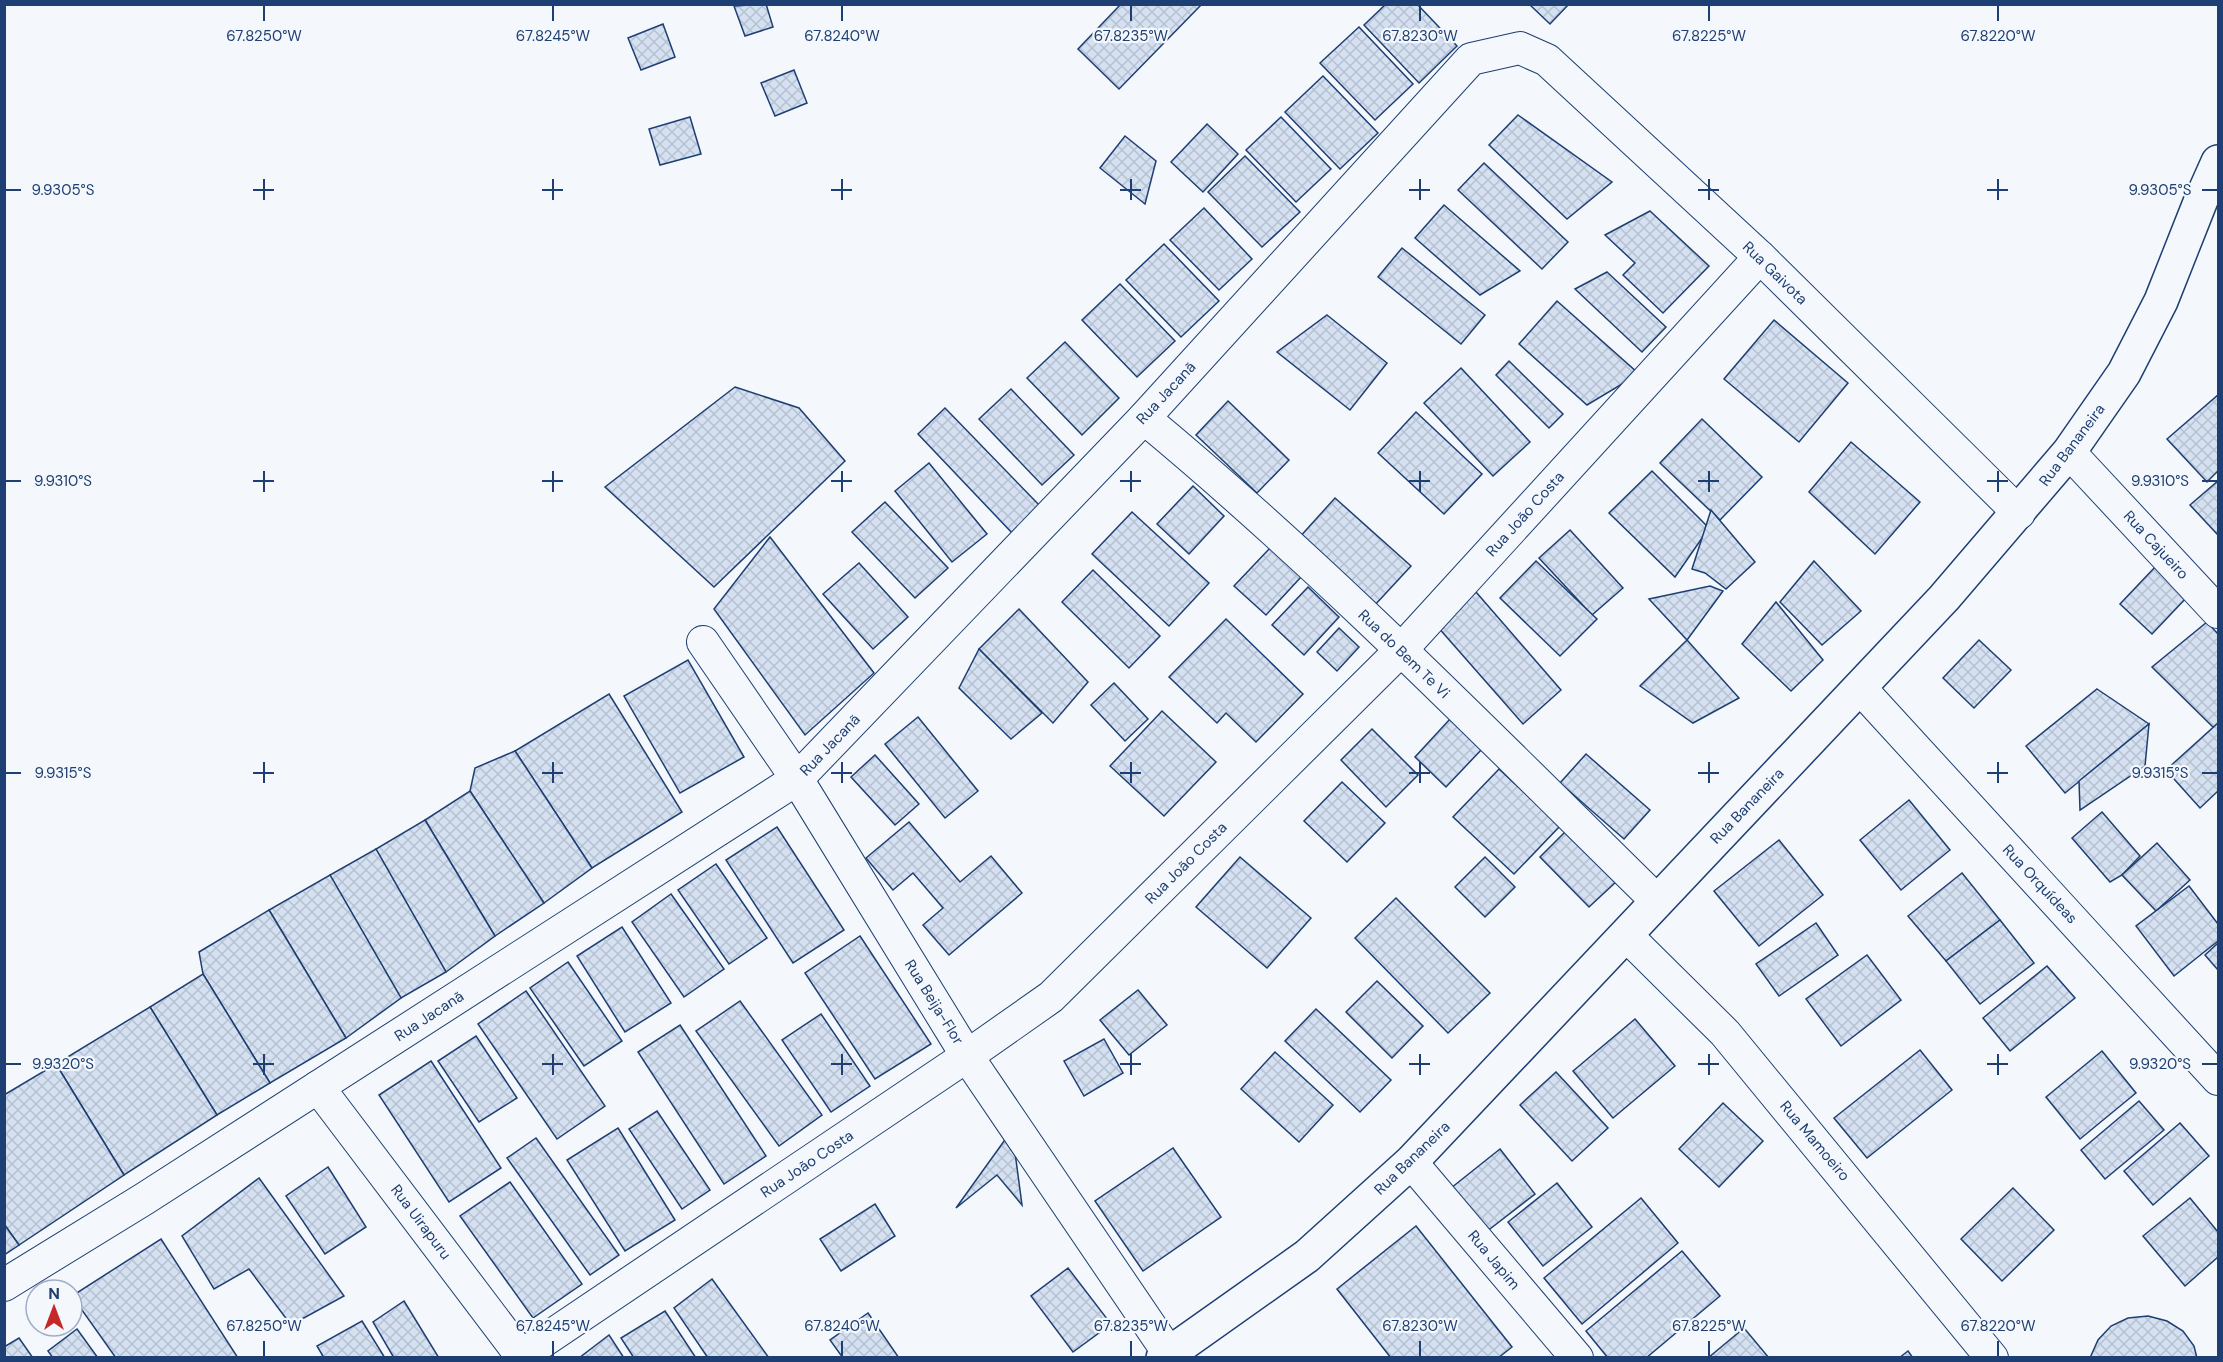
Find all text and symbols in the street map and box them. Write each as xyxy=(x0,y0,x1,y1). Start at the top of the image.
text: 67.8250°W xyxy=(226,26,302,46)
text: 67.8245°W xyxy=(516,26,591,46)
text: 67.8240°W xyxy=(804,26,880,46)
text: 67.8235°W xyxy=(1094,26,1169,46)
text: 67.8230°W xyxy=(1382,26,1458,46)
text: 67.8225°W xyxy=(1672,26,1747,46)
text: 67.8220°W xyxy=(1960,26,2036,46)
text: 9.9305°S xyxy=(32,180,95,200)
text: 9.9305°S xyxy=(2129,180,2192,200)
street label: Rua Gaivota xyxy=(1738,237,1812,309)
street label: Rua Jacanã xyxy=(1132,357,1200,429)
street label: Rua Bananeira xyxy=(2035,400,2109,490)
street label: Rua João Costa xyxy=(1481,467,1569,561)
text: 9.9310°S xyxy=(34,471,92,491)
text: 9.9310°S xyxy=(2131,471,2189,491)
street label: Rua Cajueiro xyxy=(2119,506,2193,584)
street label: Rua do Bem Te Vi xyxy=(1354,605,1454,703)
street label: Rua Jacanã xyxy=(795,710,865,780)
text: 9.9315°S xyxy=(35,763,92,783)
text: 9.9315°S xyxy=(2132,763,2189,783)
street label: Rua Bananeira xyxy=(1706,764,1788,848)
street label: Rua João Costa xyxy=(1141,818,1231,908)
street label: Rua Orquídeas xyxy=(1998,840,2082,928)
street label: Rua Beija-Flor xyxy=(900,956,968,1049)
street label: Rua Jacanã xyxy=(390,986,468,1046)
text: 9.9320°S xyxy=(32,1054,94,1074)
text: 9.9320°S xyxy=(2129,1054,2191,1074)
street label: Rua Mamoeiro xyxy=(1776,1097,1855,1185)
street label: Rua Bananeira xyxy=(1370,1117,1454,1199)
street label: Rua João Costa xyxy=(757,1126,857,1202)
street label: Rua Uirapuru xyxy=(386,1180,456,1264)
street label: Rua Japim xyxy=(1463,1226,1525,1294)
north arrow xyxy=(24,1278,84,1338)
text: N xyxy=(48,1283,60,1304)
text: 67.8250°W xyxy=(226,1316,302,1336)
text: 67.8245°W xyxy=(516,1316,591,1336)
text: 67.8240°W xyxy=(804,1316,880,1336)
text: 67.8235°W xyxy=(1094,1316,1169,1336)
text: 67.8230°W xyxy=(1382,1316,1458,1336)
text: 67.8225°W xyxy=(1672,1316,1747,1336)
text: 67.8220°W xyxy=(1960,1316,2036,1336)

